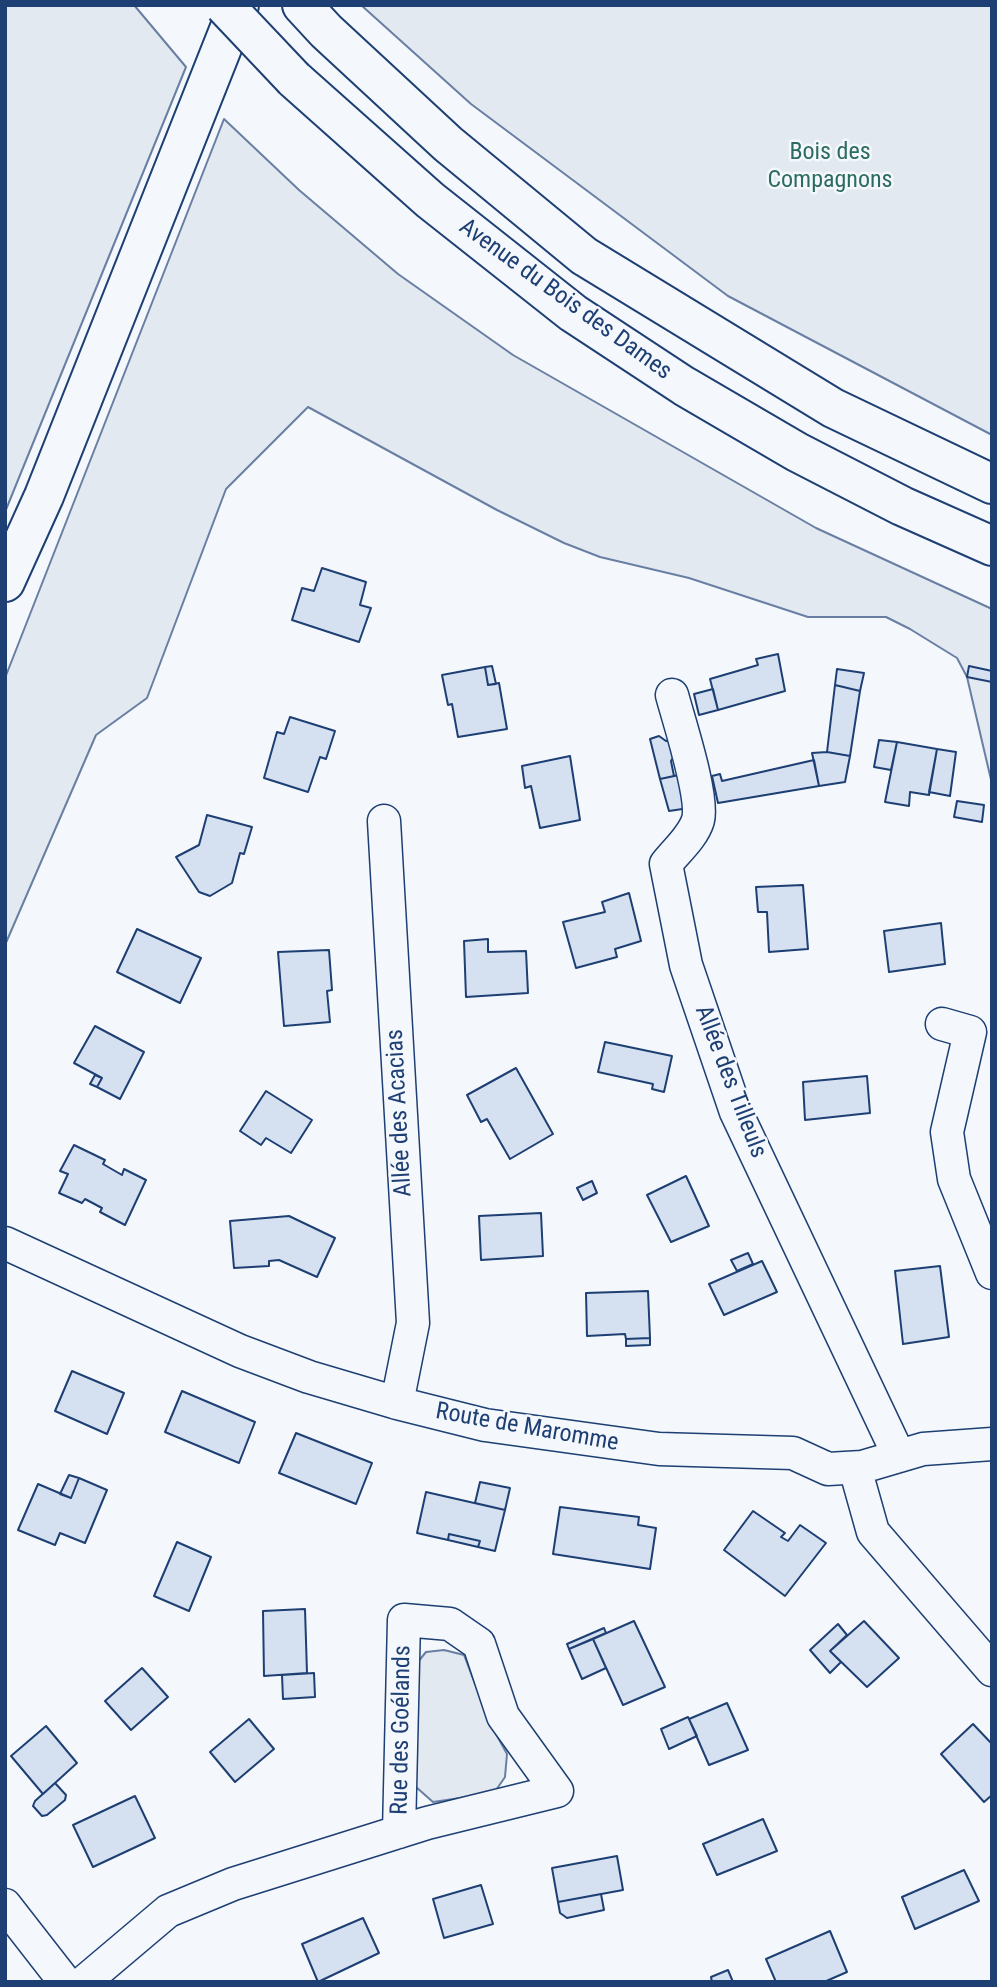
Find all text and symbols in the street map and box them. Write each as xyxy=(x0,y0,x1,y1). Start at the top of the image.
park label: Bois des Compagnons xyxy=(767,139,893,195)
street label: Avenue du Bois des Dames xyxy=(453,213,677,387)
street label: Allée des Tilleuls xyxy=(688,1002,772,1162)
street label: Allée des Acacias xyxy=(381,1028,419,1198)
street label: Route de Maromme xyxy=(433,1398,621,1458)
street label: Rue des Goélands xyxy=(386,1645,418,1815)

